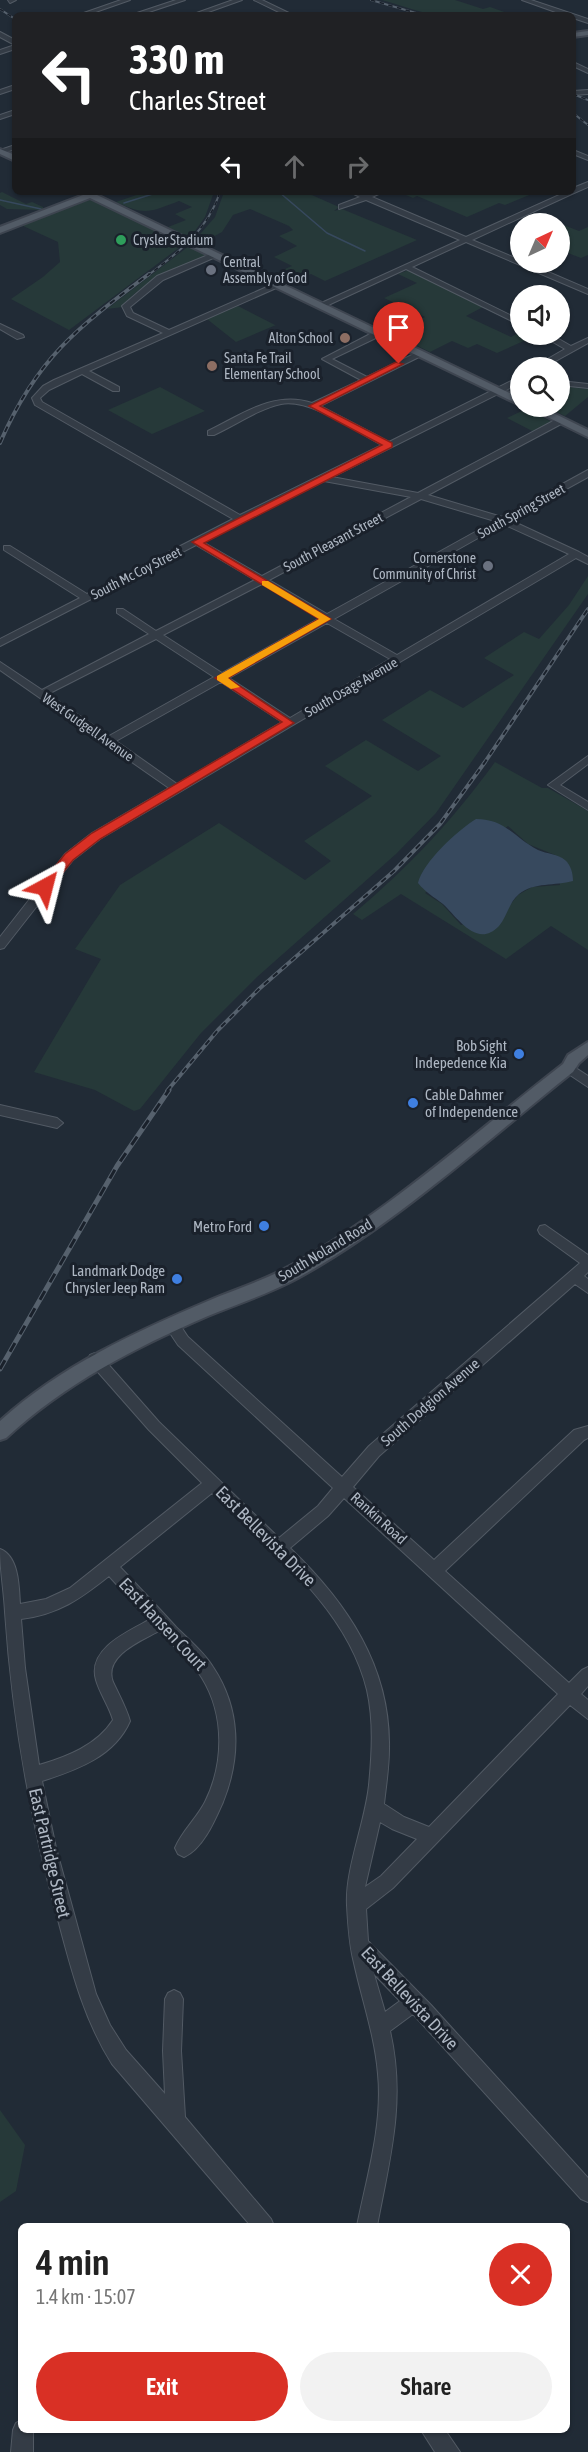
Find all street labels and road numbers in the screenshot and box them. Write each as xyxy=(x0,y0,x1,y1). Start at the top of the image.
street label: South Spring Street xyxy=(475,480,567,542)
street label: South Pleasant Street xyxy=(281,509,385,575)
street label: South Mc Coy Street xyxy=(88,543,184,603)
street label: South Osage Avenue xyxy=(302,654,400,720)
street label: West Gudgell Avenue xyxy=(39,689,137,765)
street label: South Noland Road xyxy=(275,1215,375,1285)
street label: South Dodgion Avenue xyxy=(377,1355,483,1449)
street label: East Bellevista Drive xyxy=(212,1482,320,1590)
street label: Rankin Road xyxy=(348,1488,410,1548)
street label: East Hansen Court xyxy=(115,1573,211,1675)
street label: East Partridge Street xyxy=(25,1786,75,1920)
street label: East Bellevista Drive xyxy=(357,1942,463,2054)

